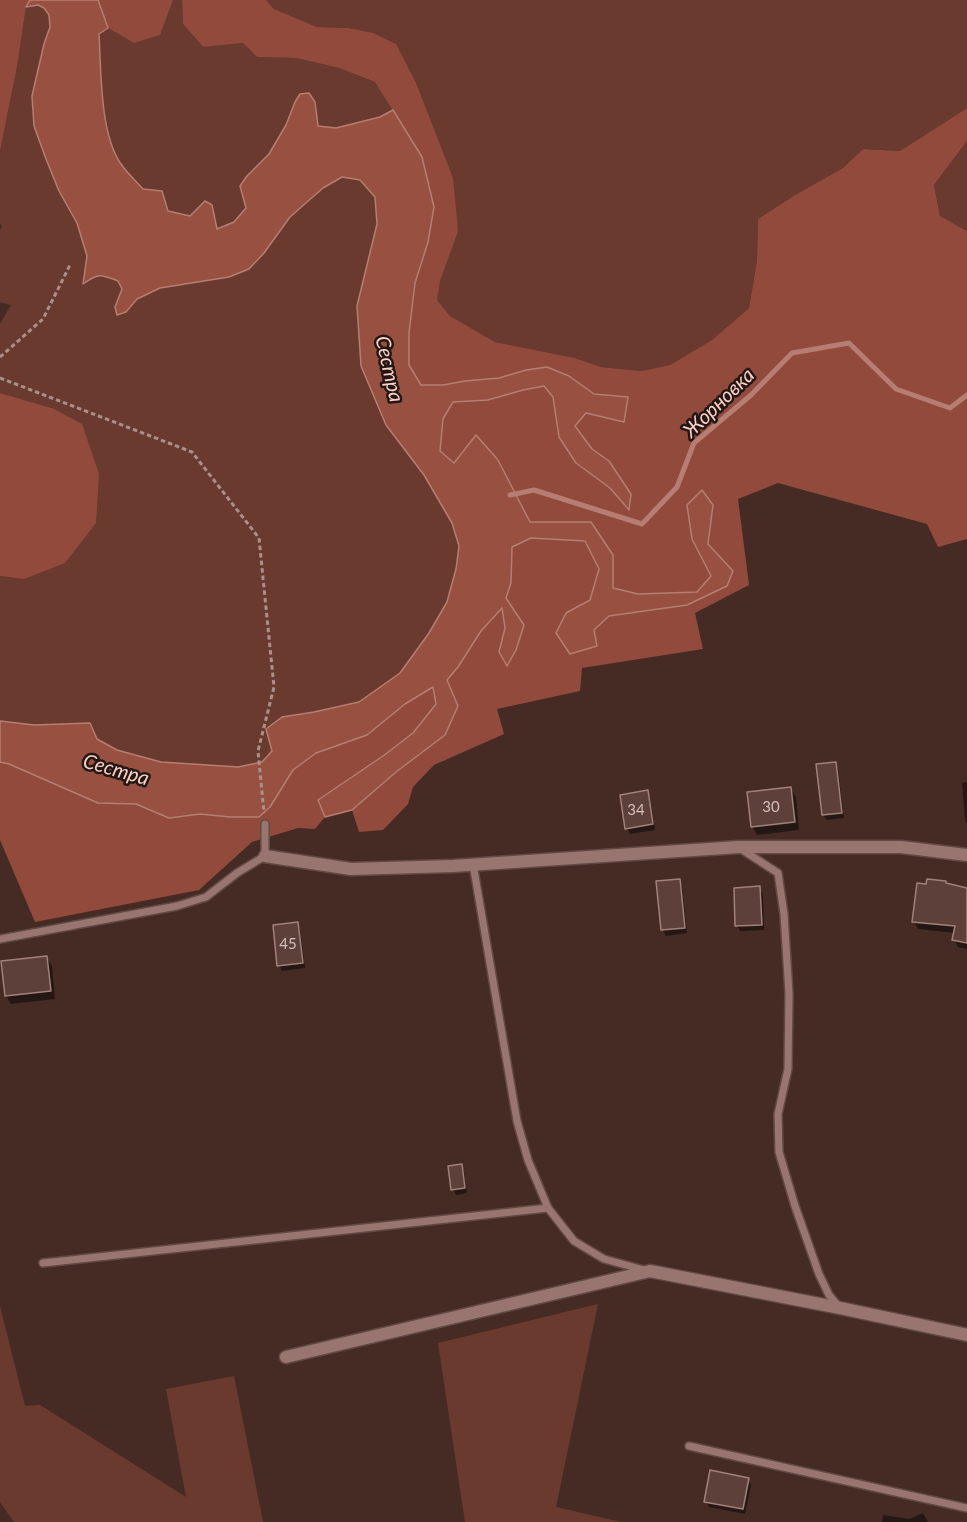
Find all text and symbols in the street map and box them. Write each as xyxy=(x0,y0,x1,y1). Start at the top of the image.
water label: Сестра xyxy=(370,334,408,404)
water label: Жорновка xyxy=(679,363,759,443)
water label: Сестра xyxy=(80,749,152,791)
house number: 30 xyxy=(762,798,780,816)
house number: 34 xyxy=(627,801,645,819)
house number: 45 xyxy=(279,935,297,953)

